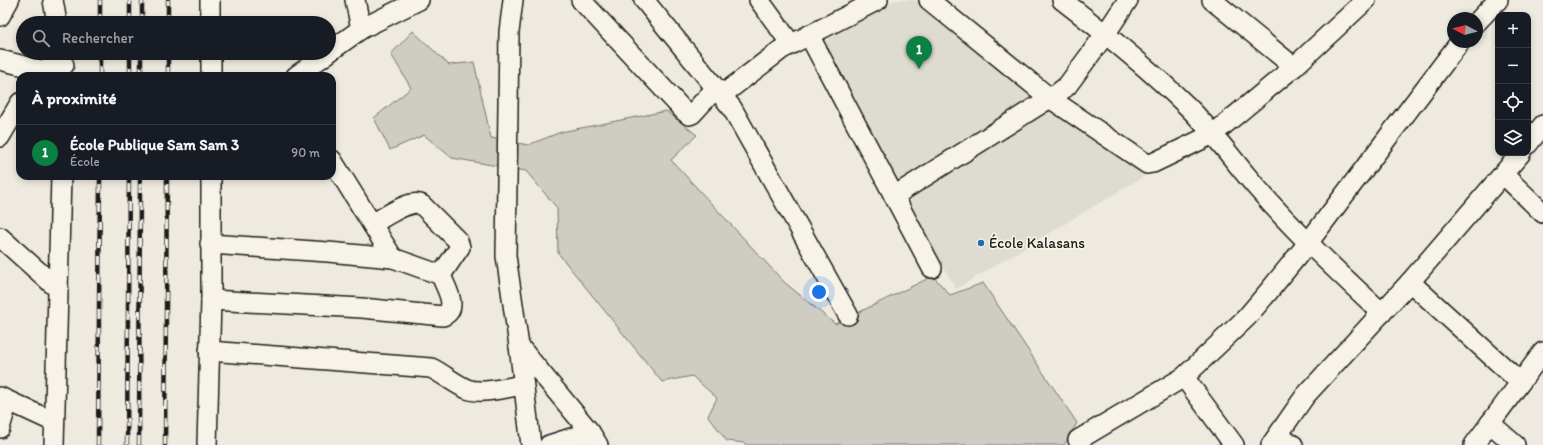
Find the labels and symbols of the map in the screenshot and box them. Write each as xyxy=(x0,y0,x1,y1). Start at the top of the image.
north arrow xyxy=(1447,12,1483,48)
pin: 1 xyxy=(906,36,932,69)
place label: École Kalasans xyxy=(989,234,1085,252)
marker: École Kalasans xyxy=(976,238,986,248)
your location xyxy=(809,282,829,302)

